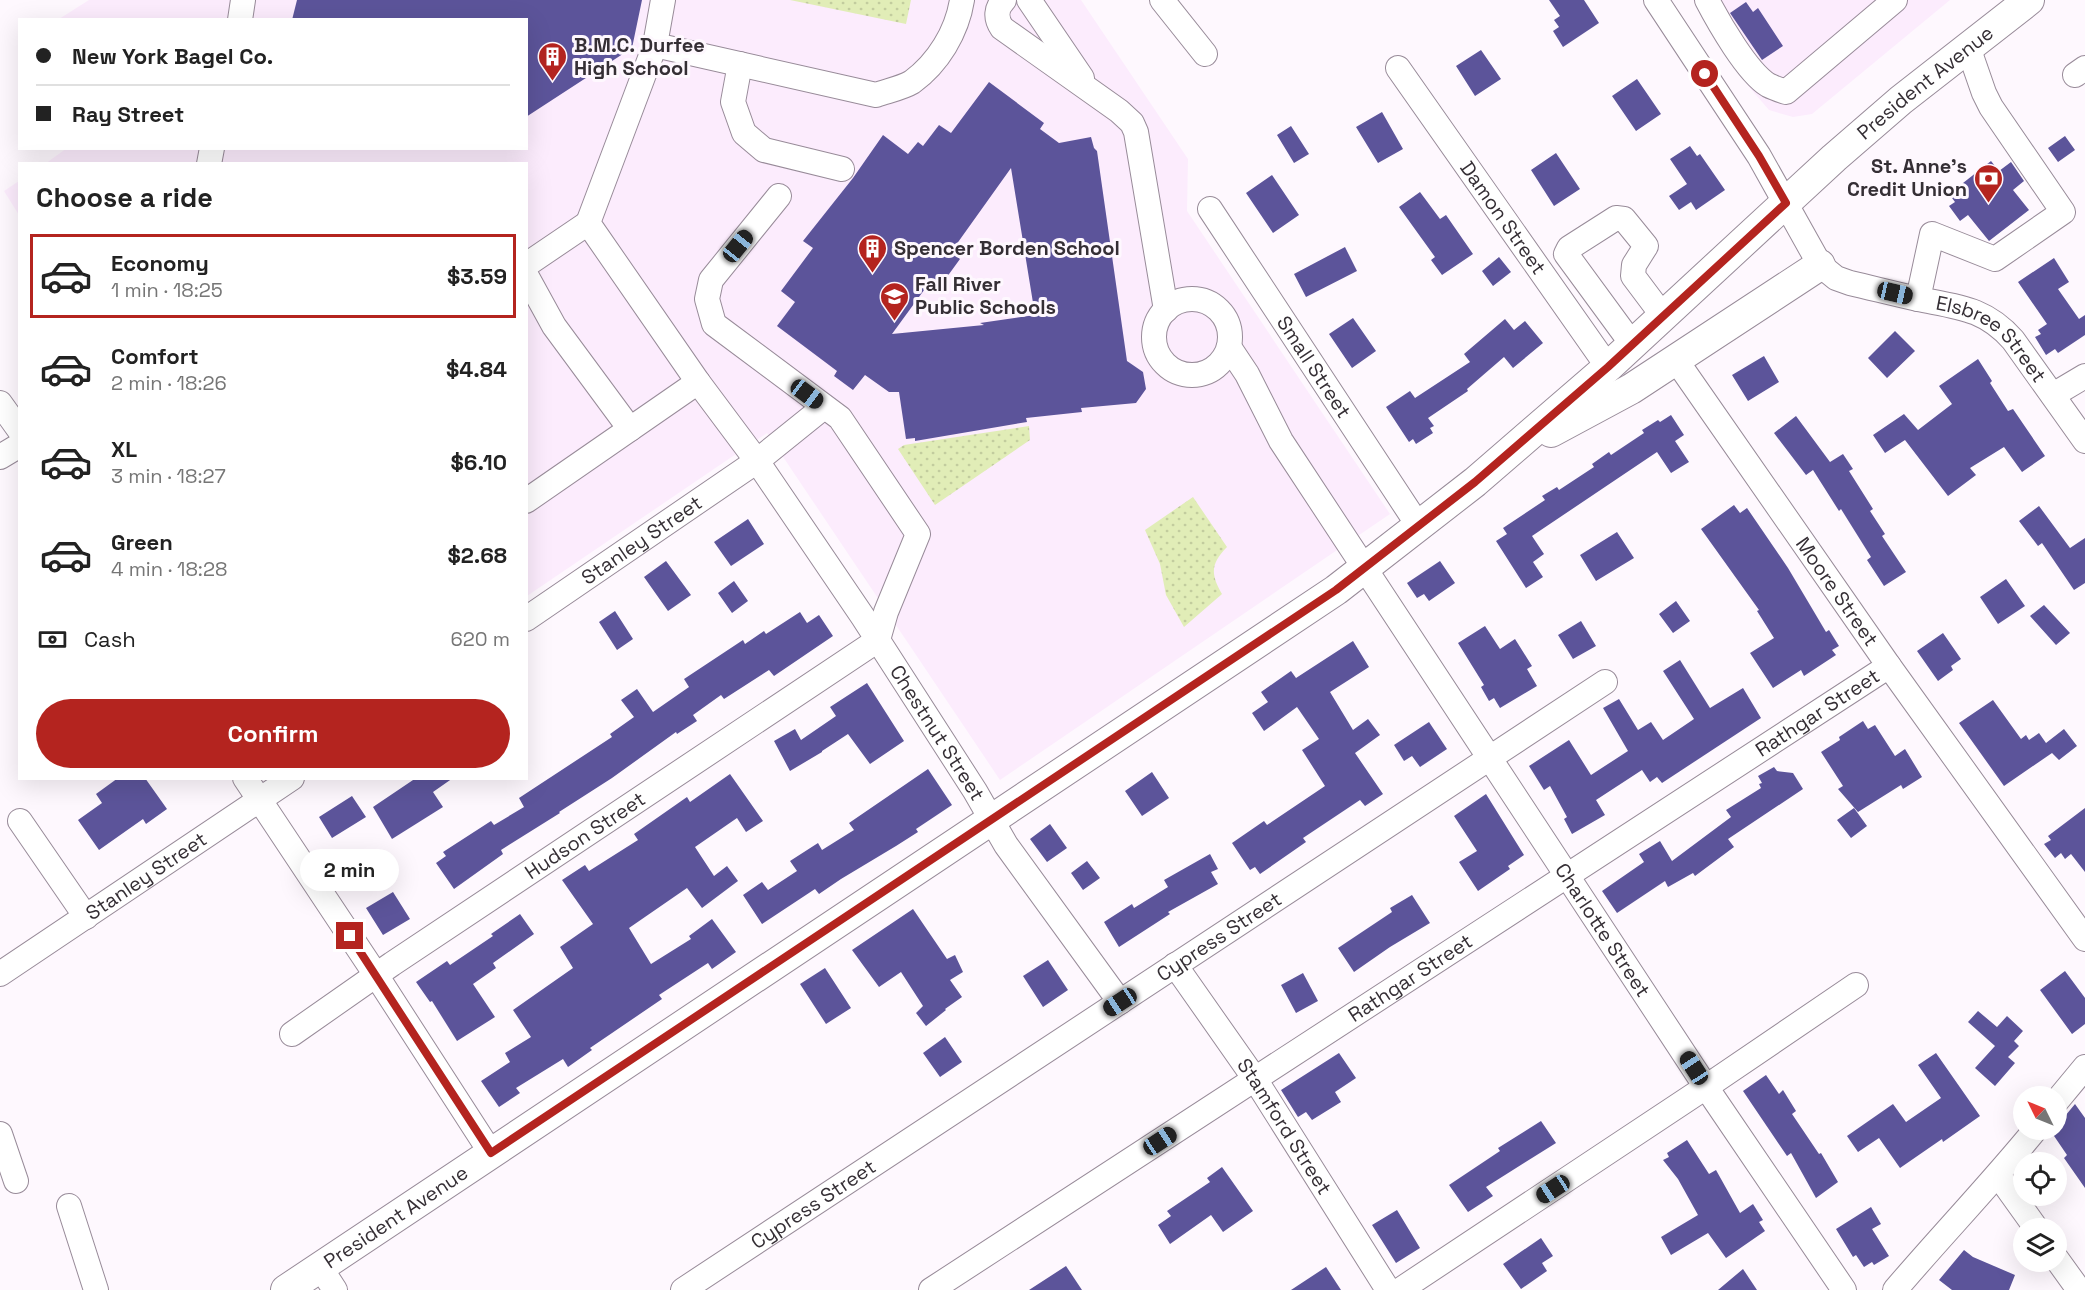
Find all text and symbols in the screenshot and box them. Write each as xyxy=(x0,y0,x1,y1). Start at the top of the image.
street label: President Avenue xyxy=(1851,20,1999,145)
place label: B.M.C. Durfee High School xyxy=(574,32,705,81)
building icon: B.M.C. Durfee High School xyxy=(537,40,569,82)
text: New York Bagel Co. xyxy=(72,42,273,70)
route start xyxy=(1691,60,1718,87)
text: Ray Street xyxy=(72,100,184,128)
place label: St. Anne's Credit Union xyxy=(1847,153,1967,202)
street label: Damon Street xyxy=(1454,156,1552,280)
bank icon: St. Anne's Credit Union xyxy=(1972,162,2004,204)
text: Choose a ride xyxy=(36,180,213,215)
car xyxy=(720,226,756,266)
building icon: Spencer Borden School xyxy=(857,232,889,274)
place label: Spencer Borden School xyxy=(894,235,1120,261)
icon: car xyxy=(39,249,93,303)
text: Economy xyxy=(111,249,209,277)
text: $3.59 xyxy=(447,262,507,290)
place label: Fall River Public Schools xyxy=(915,271,1056,320)
text: 1 min · 18:25 xyxy=(111,277,223,303)
school or university icon: Fall River Public Schools xyxy=(878,280,910,322)
car xyxy=(1875,280,1915,306)
street label: Elsbree Street xyxy=(1934,290,2052,388)
street label: Small Street xyxy=(1271,311,1357,423)
icon: car xyxy=(39,342,93,396)
text: Comfort xyxy=(111,342,199,370)
text: $4.84 xyxy=(446,355,507,383)
text: 2 min · 18:26 xyxy=(111,370,227,396)
car xyxy=(787,376,827,412)
icon: car xyxy=(39,435,93,489)
text: XL xyxy=(111,435,137,463)
text: $6.10 xyxy=(451,448,507,476)
text: 3 min · 18:27 xyxy=(111,463,226,489)
street label: Stanley Street xyxy=(576,490,707,590)
icon: car xyxy=(39,528,93,582)
text: Green xyxy=(111,528,173,556)
street label: Moore Street xyxy=(1790,532,1884,651)
text: $2.68 xyxy=(447,541,507,569)
text: 4 min · 18:28 xyxy=(111,556,227,582)
icon: cash xyxy=(36,623,69,656)
text: Cash xyxy=(84,625,136,653)
text: 620 m xyxy=(451,626,510,652)
street label: Chestnut Street xyxy=(884,660,991,805)
street label: Rathgar Street xyxy=(1750,663,1885,763)
button: Confirm xyxy=(36,699,510,768)
street label: Hudson Street xyxy=(520,786,650,885)
street label: Stanley Street xyxy=(81,826,212,926)
callout: 2 min xyxy=(300,849,400,891)
text: 2 min xyxy=(324,857,375,883)
street label: Charlotte Street xyxy=(1549,858,1656,1002)
street label: Cypress Street xyxy=(1152,886,1286,987)
route end xyxy=(336,922,363,949)
street label: Rathgar Street xyxy=(1343,928,1477,1028)
car xyxy=(1100,985,1140,1019)
car xyxy=(1677,1048,1711,1088)
street label: Stamford Street xyxy=(1231,1053,1338,1199)
north arrow xyxy=(2013,1086,2067,1140)
map controls xyxy=(2013,1086,2067,1272)
car xyxy=(1140,1124,1180,1158)
button: locate xyxy=(2013,1152,2067,1206)
street label: Cypress Street xyxy=(746,1154,881,1255)
street label: President Avenue xyxy=(319,1159,473,1274)
car xyxy=(1533,1172,1573,1206)
button: layers xyxy=(2013,1218,2067,1272)

